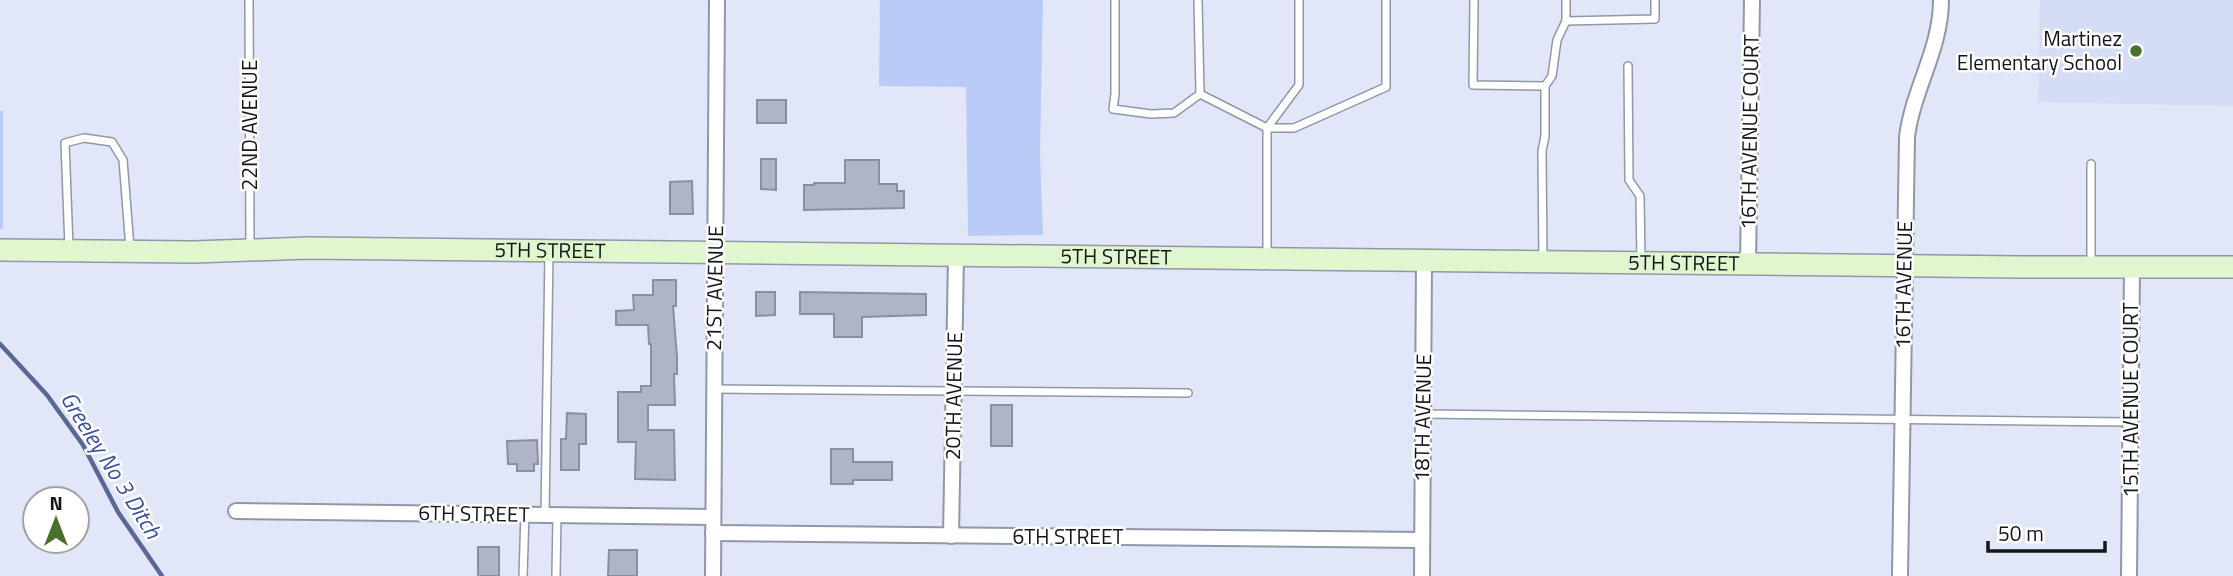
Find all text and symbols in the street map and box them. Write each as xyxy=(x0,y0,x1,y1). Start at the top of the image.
place label: Martinez Elementary School xyxy=(1957,22,2122,78)
street label: 16TH AVENUE COURT xyxy=(1731,34,1767,230)
marker: Martinez Elementary School xyxy=(2128,43,2144,59)
street label: 22ND AVENUE xyxy=(233,60,265,190)
street label: 16TH AVENUE xyxy=(1886,220,1920,349)
street label: 21ST AVENUE xyxy=(697,225,731,351)
street label: 5TH STREET xyxy=(494,233,606,266)
street label: 5TH STREET xyxy=(1060,239,1172,273)
street label: 5TH STREET xyxy=(1628,246,1740,279)
street label: 15TH AVENUE COURT xyxy=(2114,302,2146,498)
street label: 20TH AVENUE xyxy=(936,331,970,460)
street label: 18TH AVENUE xyxy=(1405,353,1439,482)
water label: Greeley No 3 Ditch xyxy=(55,387,167,543)
north arrow xyxy=(21,485,91,555)
street label: 6TH STREET xyxy=(418,496,530,530)
scale bar xyxy=(1988,510,2105,554)
text: 50 m xyxy=(1998,517,2044,549)
street label: 6TH STREET xyxy=(1012,520,1124,552)

